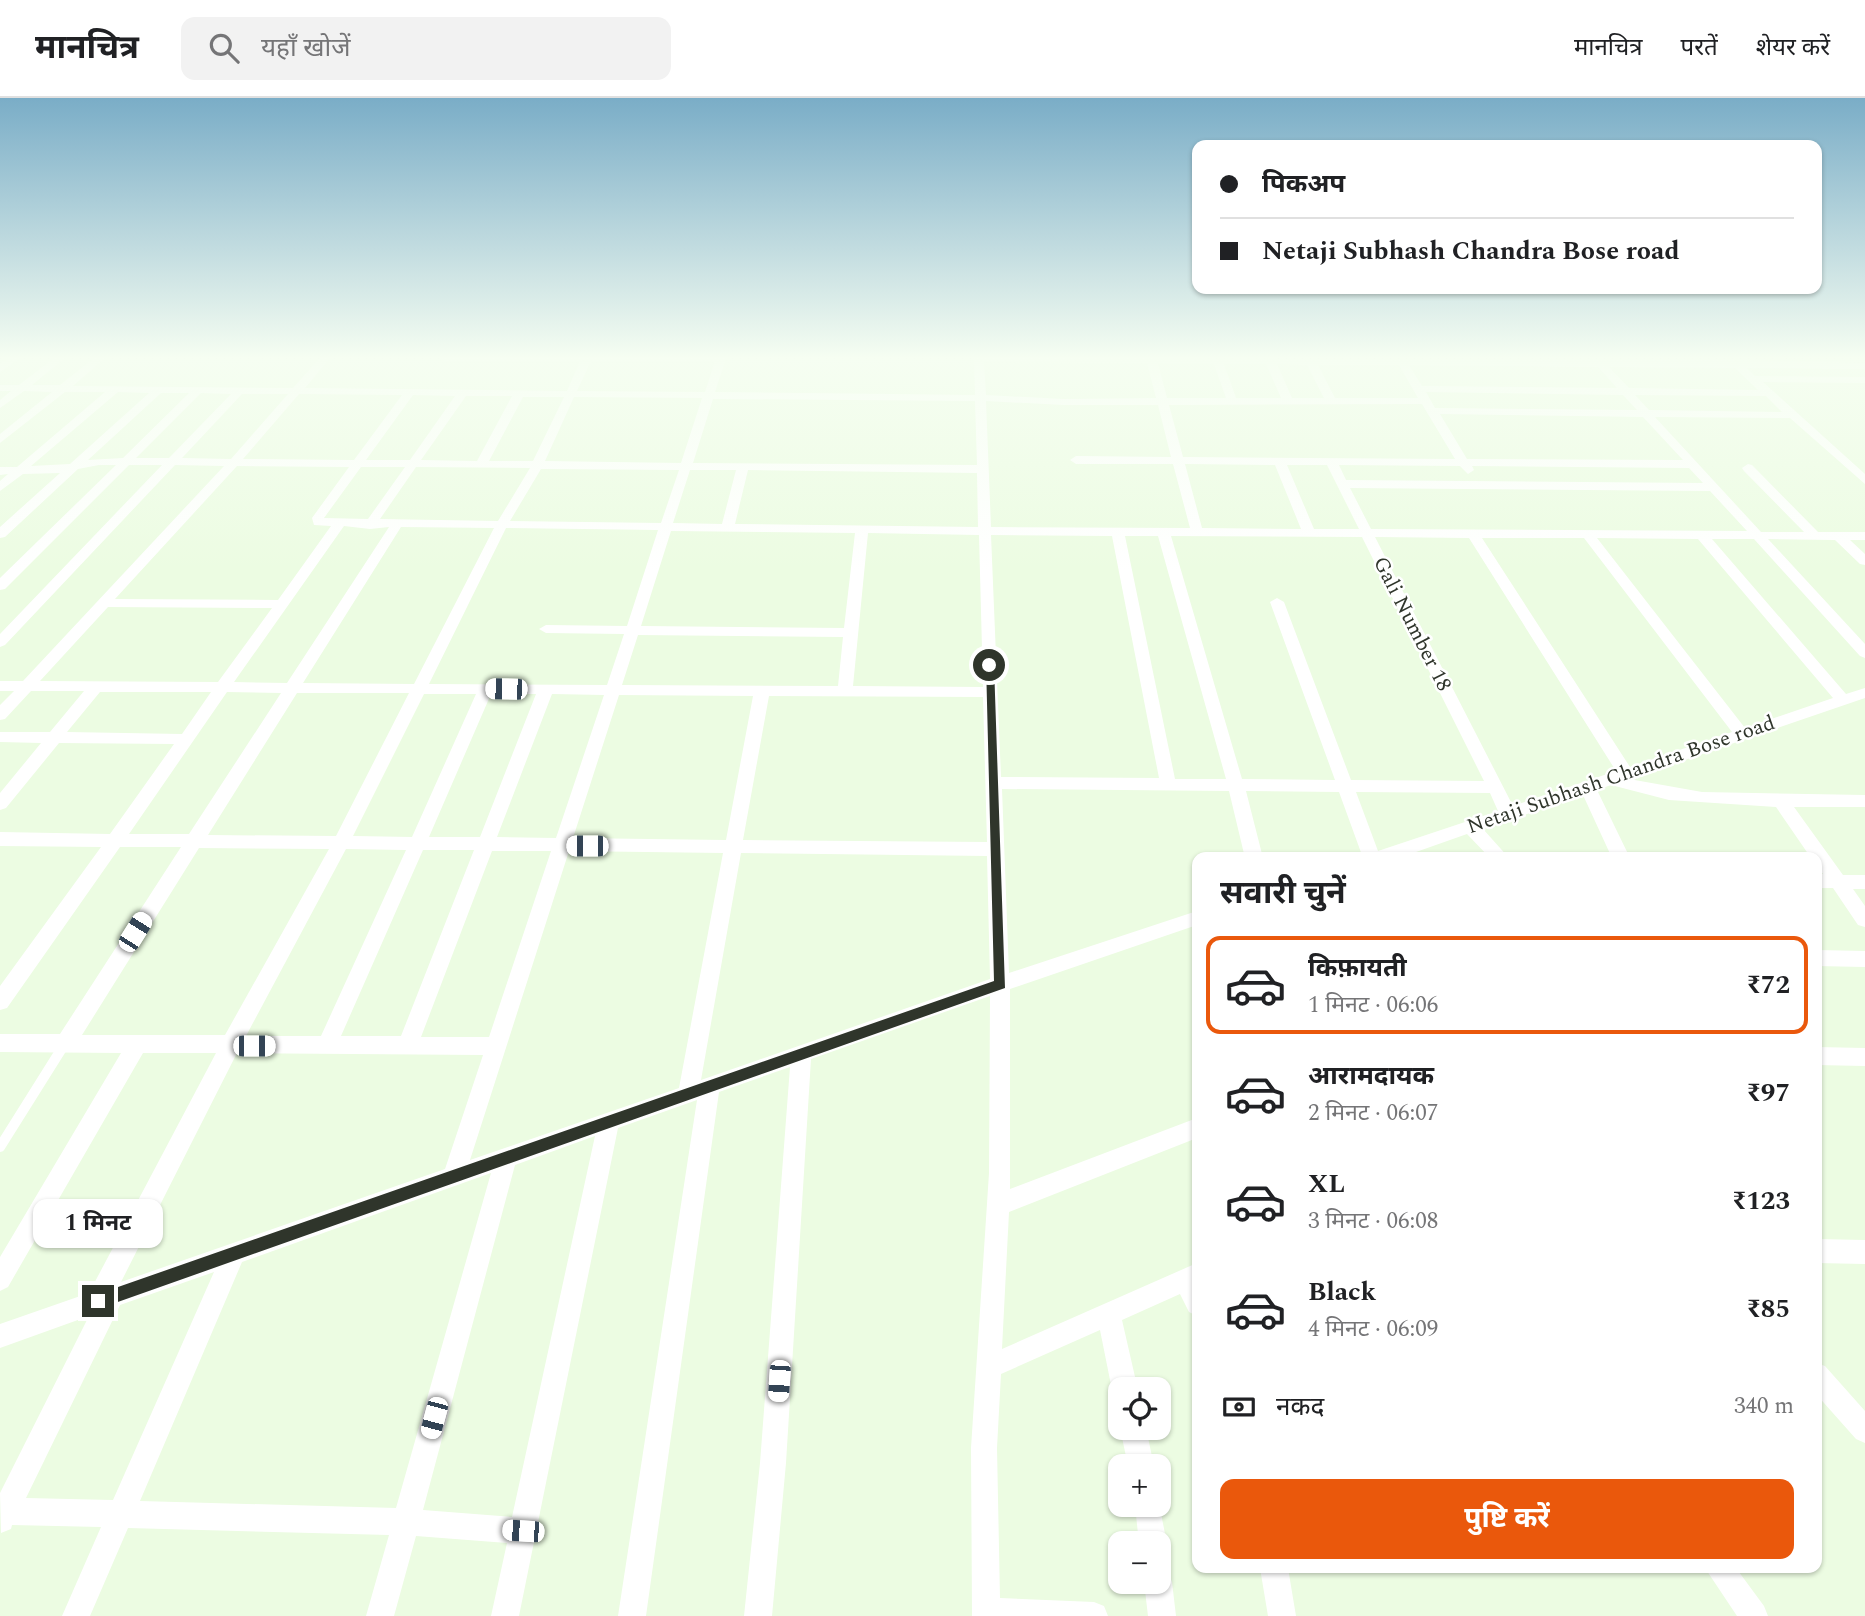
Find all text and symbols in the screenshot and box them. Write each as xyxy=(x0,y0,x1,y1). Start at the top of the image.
search box xyxy=(181,17,671,80)
text: मानचित्र xyxy=(35,23,139,73)
text: यहाँ खोजें xyxy=(261,28,350,68)
icon: search xyxy=(205,29,243,67)
text: मानचित्र xyxy=(1574,30,1643,66)
text: परतें xyxy=(1681,30,1718,66)
text: शेयर करें xyxy=(1756,30,1830,66)
text: पिकअप xyxy=(1262,164,1345,204)
text: Netaji Subhash Chandra Bose road xyxy=(1262,231,1680,271)
street label: Gali Number 18 xyxy=(1364,551,1460,697)
route start xyxy=(973,649,1005,681)
car xyxy=(485,678,528,700)
street label: Netaji Subhash Chandra Bose road xyxy=(1463,707,1779,843)
car xyxy=(567,836,609,857)
text: सवारी चुनें xyxy=(1220,869,1346,918)
car xyxy=(115,909,156,955)
text: किफ़ायती xyxy=(1308,948,1407,988)
icon: car xyxy=(1224,954,1287,1017)
text: ₹72 xyxy=(1746,965,1790,1005)
text: 1 मिनट · 06:06 xyxy=(1308,988,1438,1023)
car xyxy=(234,1036,276,1057)
text: आरामदायक xyxy=(1308,1056,1434,1096)
icon: car xyxy=(1224,1062,1287,1125)
text: ₹97 xyxy=(1746,1073,1790,1113)
text: 2 मिनट · 06:07 xyxy=(1308,1096,1438,1131)
text: XL xyxy=(1308,1164,1345,1204)
icon: car xyxy=(1224,1170,1287,1233)
text: ₹123 xyxy=(1732,1181,1790,1221)
callout: 1 मिनट xyxy=(33,1200,163,1248)
text: 3 मिनट · 06:08 xyxy=(1308,1204,1438,1239)
text: 1 मिनट xyxy=(65,1206,131,1241)
text: Black xyxy=(1308,1272,1376,1312)
icon: car xyxy=(1224,1278,1287,1341)
route end xyxy=(82,1285,114,1317)
text: ₹85 xyxy=(1746,1289,1790,1329)
text: 4 मिनट · 06:09 xyxy=(1308,1312,1438,1347)
car xyxy=(768,1359,791,1403)
map controls xyxy=(1108,1377,1171,1594)
button: locate xyxy=(1108,1377,1171,1440)
text: नकद xyxy=(1276,1387,1324,1427)
icon: cash xyxy=(1220,1388,1258,1426)
text: 340 m xyxy=(1734,1389,1794,1424)
car xyxy=(419,1395,450,1441)
button: + xyxy=(1108,1454,1171,1517)
button: पुष्टि करें xyxy=(1220,1479,1794,1559)
car xyxy=(502,1519,545,1543)
button: − xyxy=(1108,1531,1171,1594)

